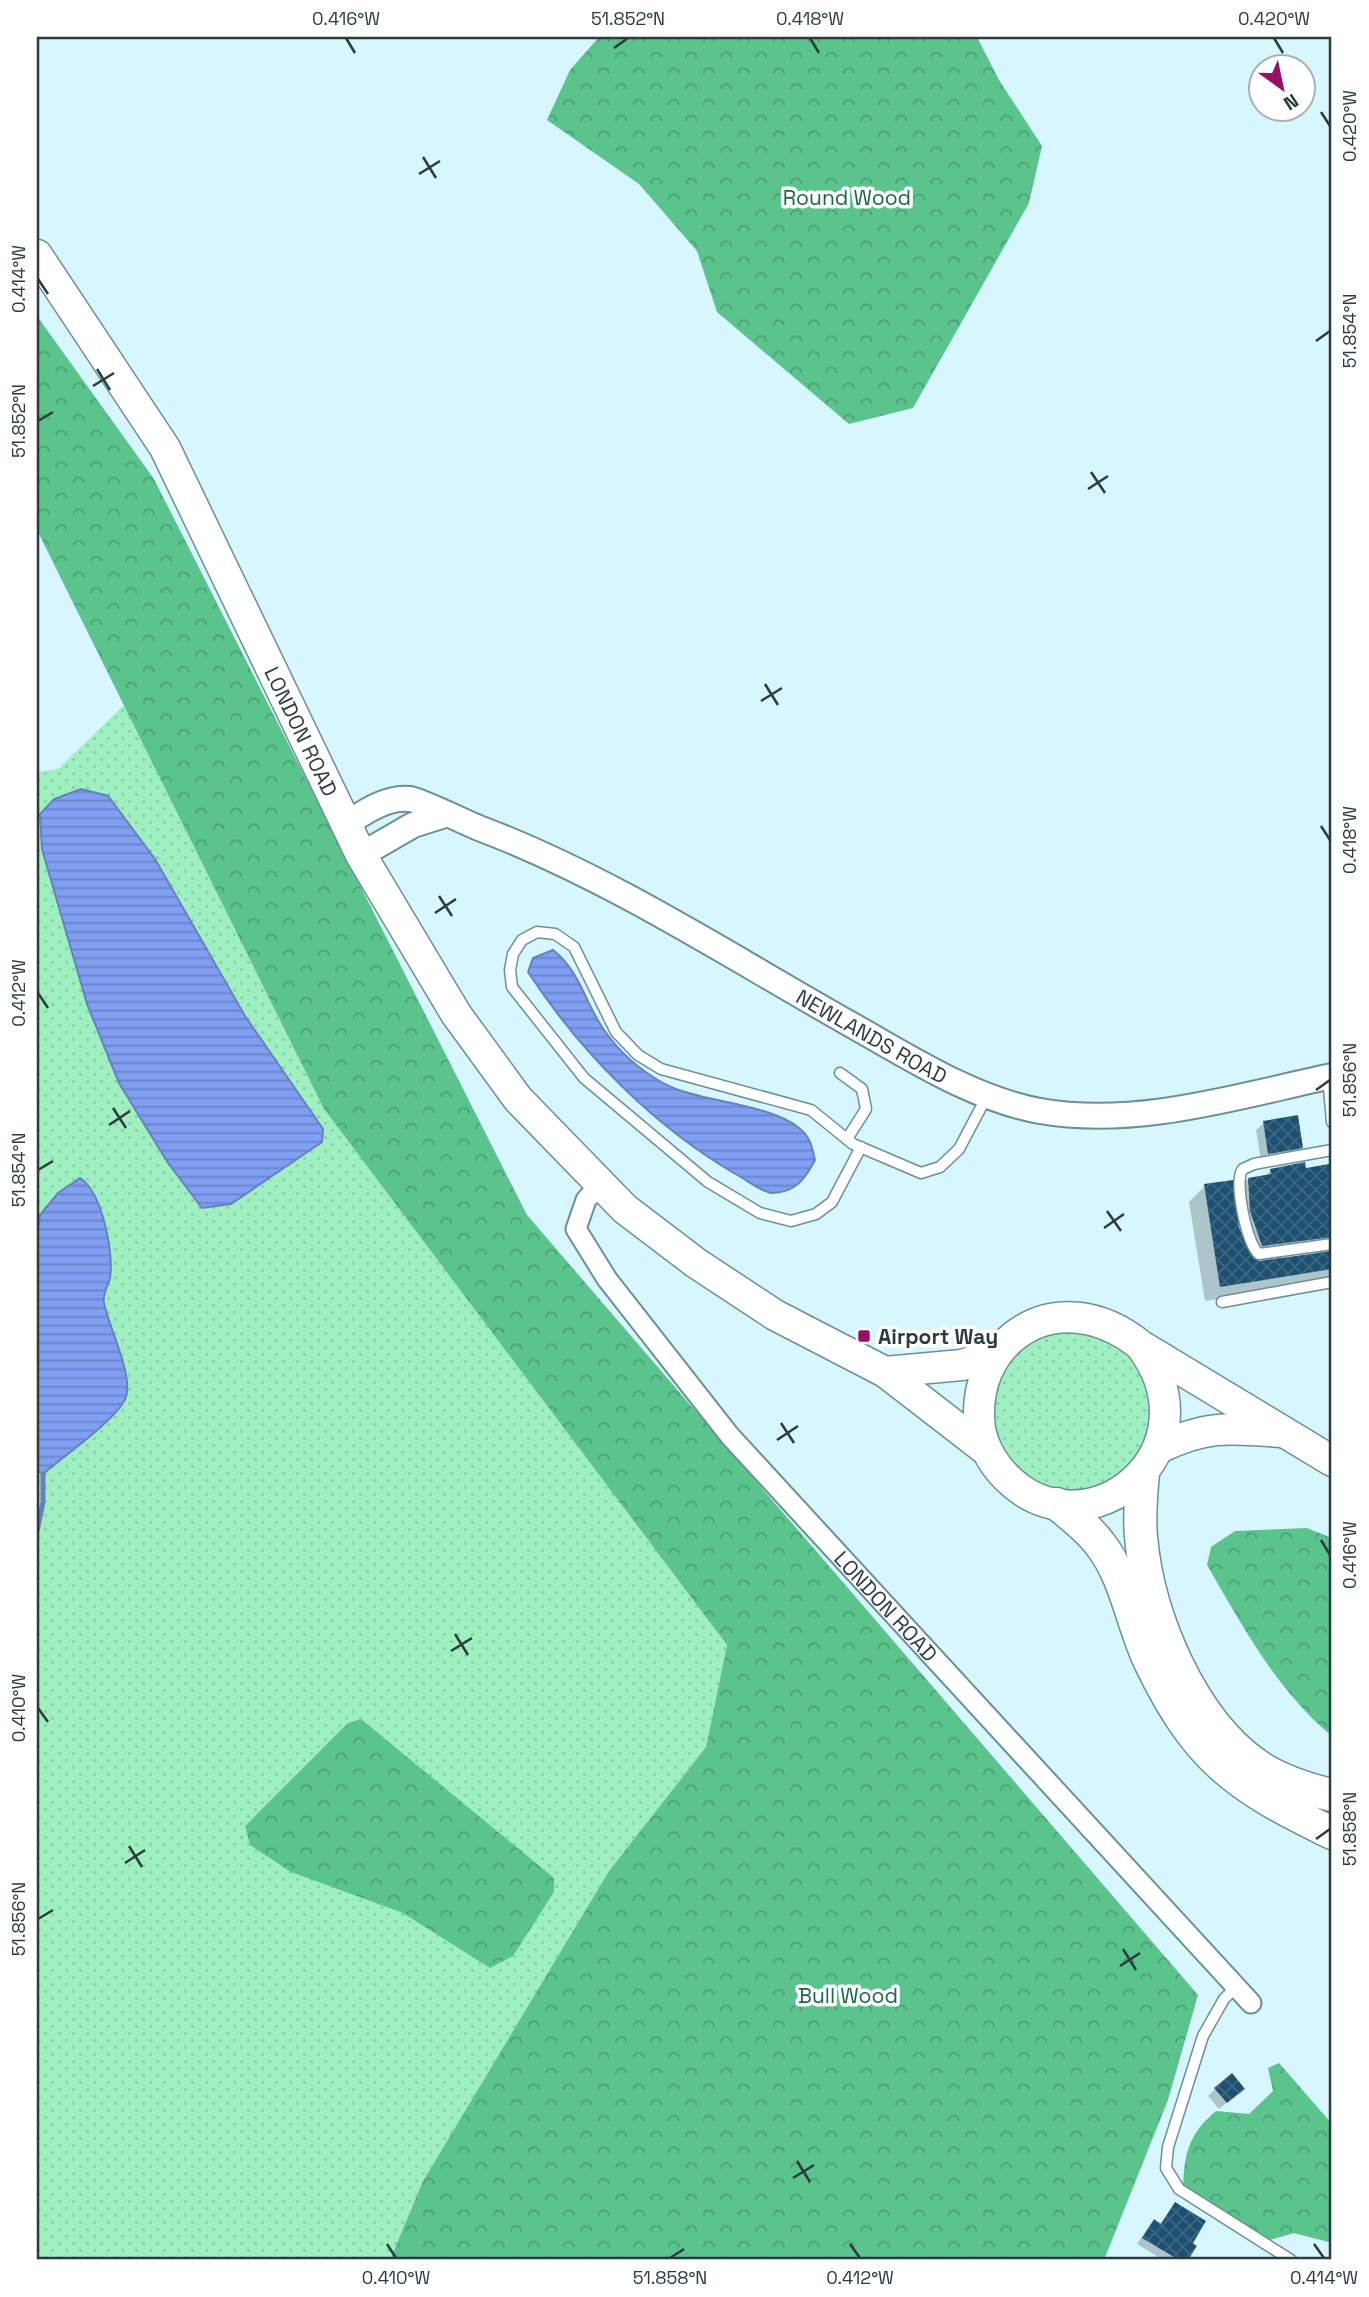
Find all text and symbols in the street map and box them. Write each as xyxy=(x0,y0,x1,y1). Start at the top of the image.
text: 0.416°W xyxy=(312,7,380,30)
text: 51.852°N xyxy=(591,7,665,30)
text: 0.418°W xyxy=(776,7,844,30)
text: 0.420°W xyxy=(1238,7,1310,30)
north arrow xyxy=(1246,52,1316,122)
text: N xyxy=(1279,88,1303,116)
text: 0.420°W xyxy=(1338,90,1361,162)
park label: Round Wood xyxy=(783,184,911,211)
text: 0.414°W xyxy=(7,245,30,313)
text: 51.854°N xyxy=(1338,294,1361,368)
text: 51.852°N xyxy=(7,384,30,458)
street label: LONDON ROAD xyxy=(259,662,344,801)
text: 0.418°W xyxy=(1338,806,1361,874)
text: 0.412°W xyxy=(7,959,30,1027)
street label: NEWLANDS ROAD xyxy=(792,983,952,1089)
text: 51.856°N xyxy=(1338,1043,1361,1117)
text: 51.854°N xyxy=(7,1133,30,1207)
place label: Airport Way xyxy=(878,1323,998,1350)
marker: Airport Way xyxy=(856,1328,872,1344)
text: 0.416°W xyxy=(1338,1521,1361,1589)
street label: LONDON ROAD xyxy=(829,1545,944,1667)
text: 0.410°W xyxy=(7,1674,30,1742)
text: 51.858°N xyxy=(1338,1792,1361,1866)
text: 51.856°N xyxy=(7,1882,30,1956)
park label: Bull Wood xyxy=(798,1982,898,2009)
text: 0.410°W xyxy=(362,2266,430,2289)
text: 51.858°N xyxy=(633,2266,707,2289)
text: 0.412°W xyxy=(826,2266,894,2289)
text: 0.414°W xyxy=(1290,2266,1358,2289)

